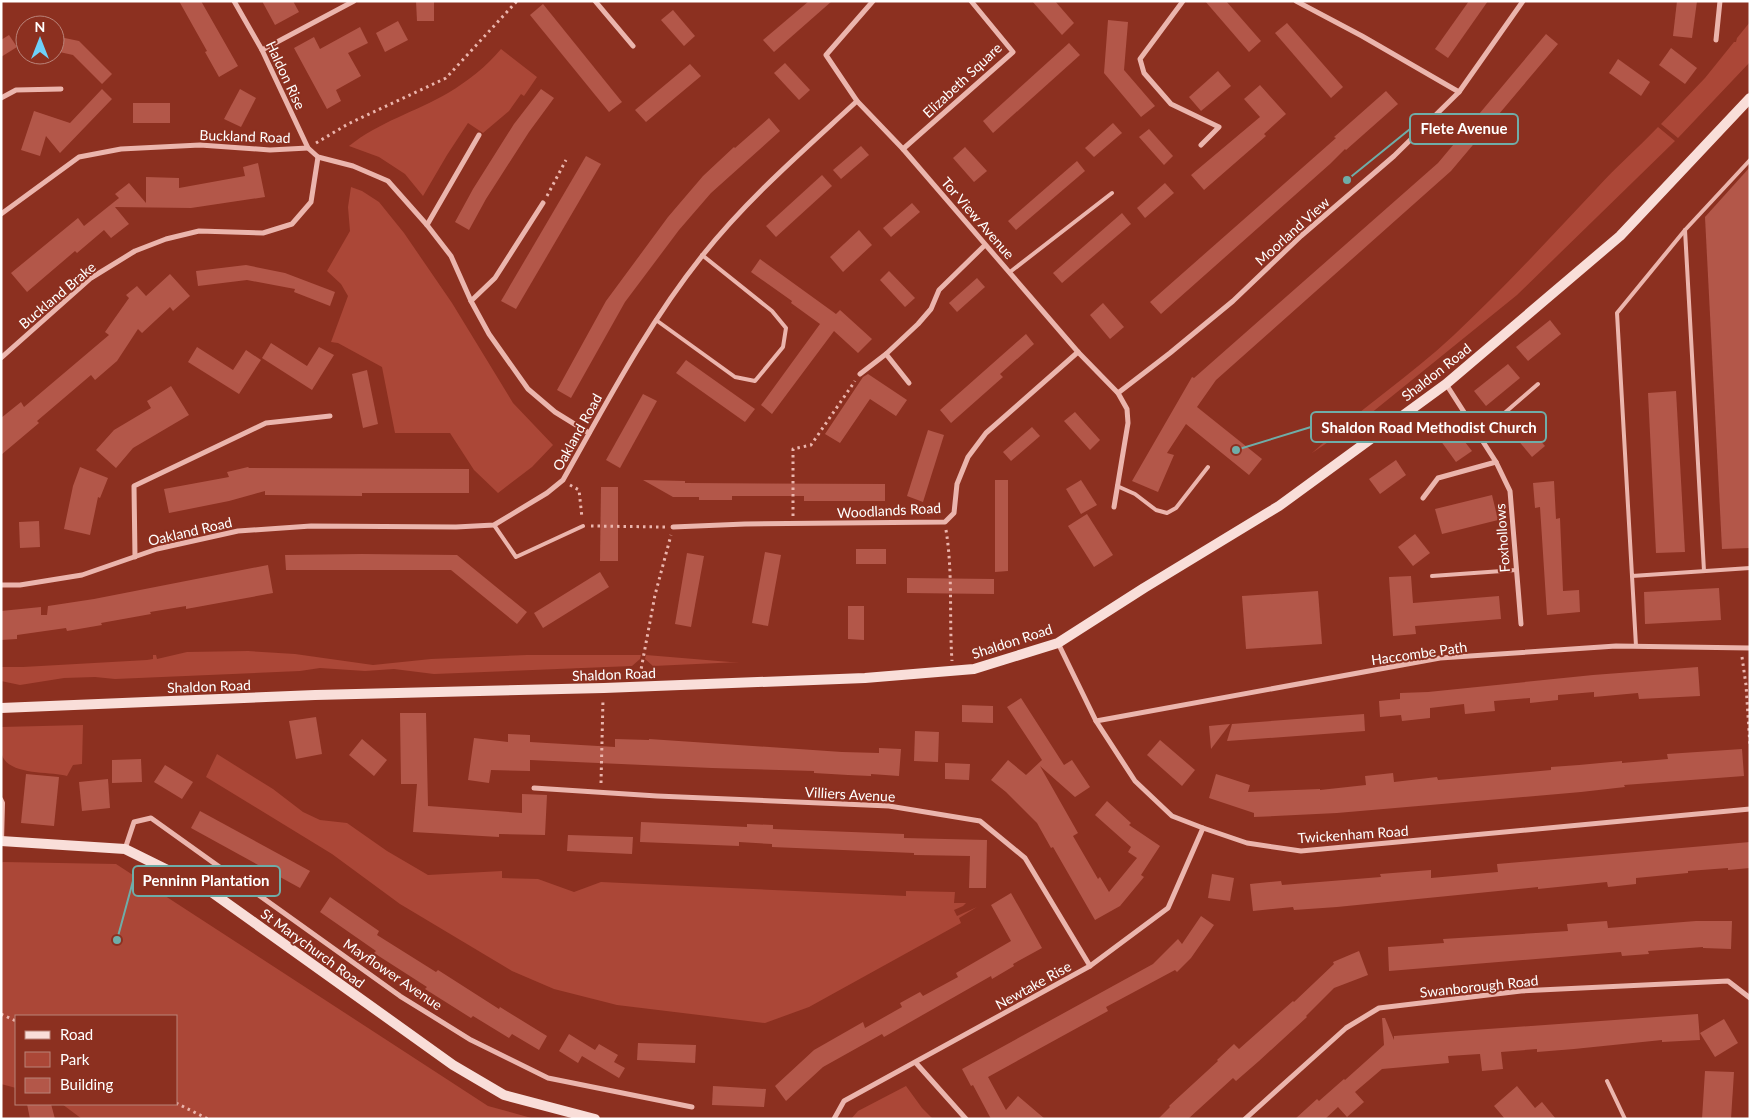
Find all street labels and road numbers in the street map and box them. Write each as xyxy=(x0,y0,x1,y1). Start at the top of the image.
street label: Haldon Rise xyxy=(263,38,309,112)
street label: Elizabeth Square xyxy=(919,39,1005,121)
street label: Buckland Road xyxy=(199,126,291,146)
street label: Tor View Avenue xyxy=(938,174,1018,262)
street label: Moorland View xyxy=(1251,193,1333,269)
street label: Buckland Brake xyxy=(15,258,99,332)
street label: Shaldon Road xyxy=(1398,340,1474,404)
street label: Oakland Road xyxy=(549,390,605,474)
street label: Woodlands Road xyxy=(837,499,941,521)
street label: Foxhollows xyxy=(1491,503,1513,573)
street label: Oakland Road xyxy=(146,513,234,549)
street label: Shaldon Road xyxy=(970,620,1054,662)
street label: Haccombe Path xyxy=(1370,638,1468,668)
street label: Shaldon Road xyxy=(572,664,656,684)
street label: Shaldon Road xyxy=(167,676,251,696)
street label: Villiers Avenue xyxy=(804,783,896,805)
street label: Twickenham Road xyxy=(1297,822,1409,846)
street label: St Marychurch Road xyxy=(258,905,368,991)
street label: Mayflower Avenue xyxy=(340,935,446,1013)
street label: Newtake Rise xyxy=(992,957,1074,1013)
street label: Swanborough Road xyxy=(1419,971,1539,1001)

